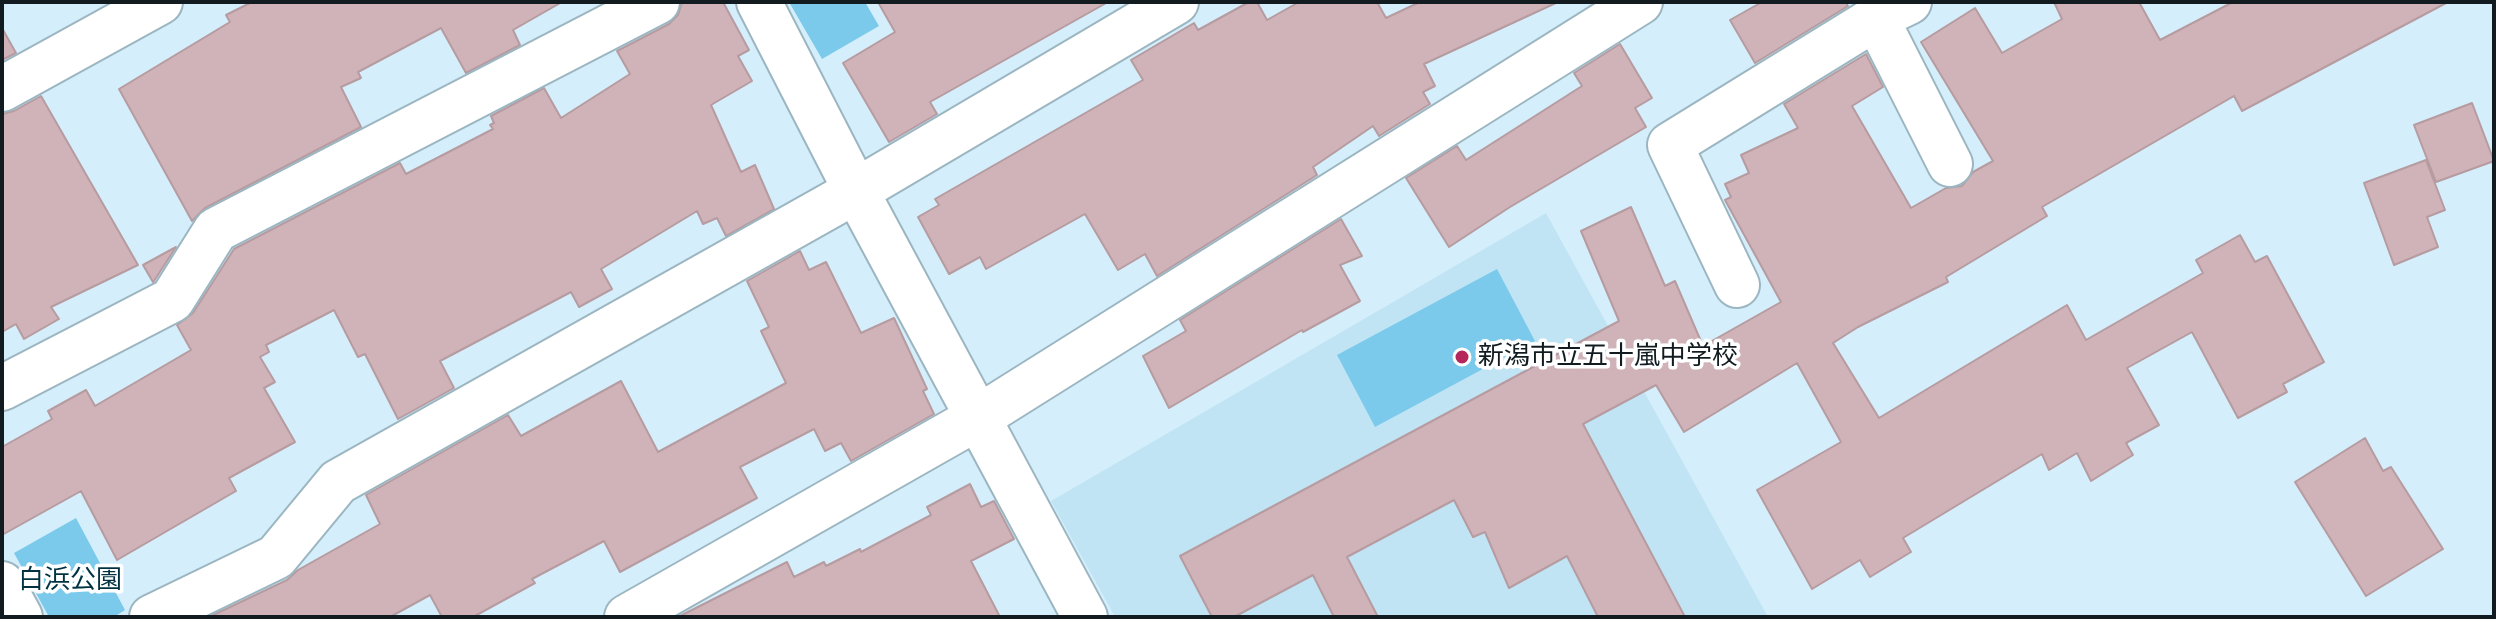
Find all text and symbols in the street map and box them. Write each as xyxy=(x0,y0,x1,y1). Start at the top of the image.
place label: 新潟市立五十嵐中学校 xyxy=(1478,341,1738,373)
marker: 新潟市立五十嵐中学校 xyxy=(1453,348,1471,366)
park label: 白浜公園 xyxy=(18,565,122,597)

